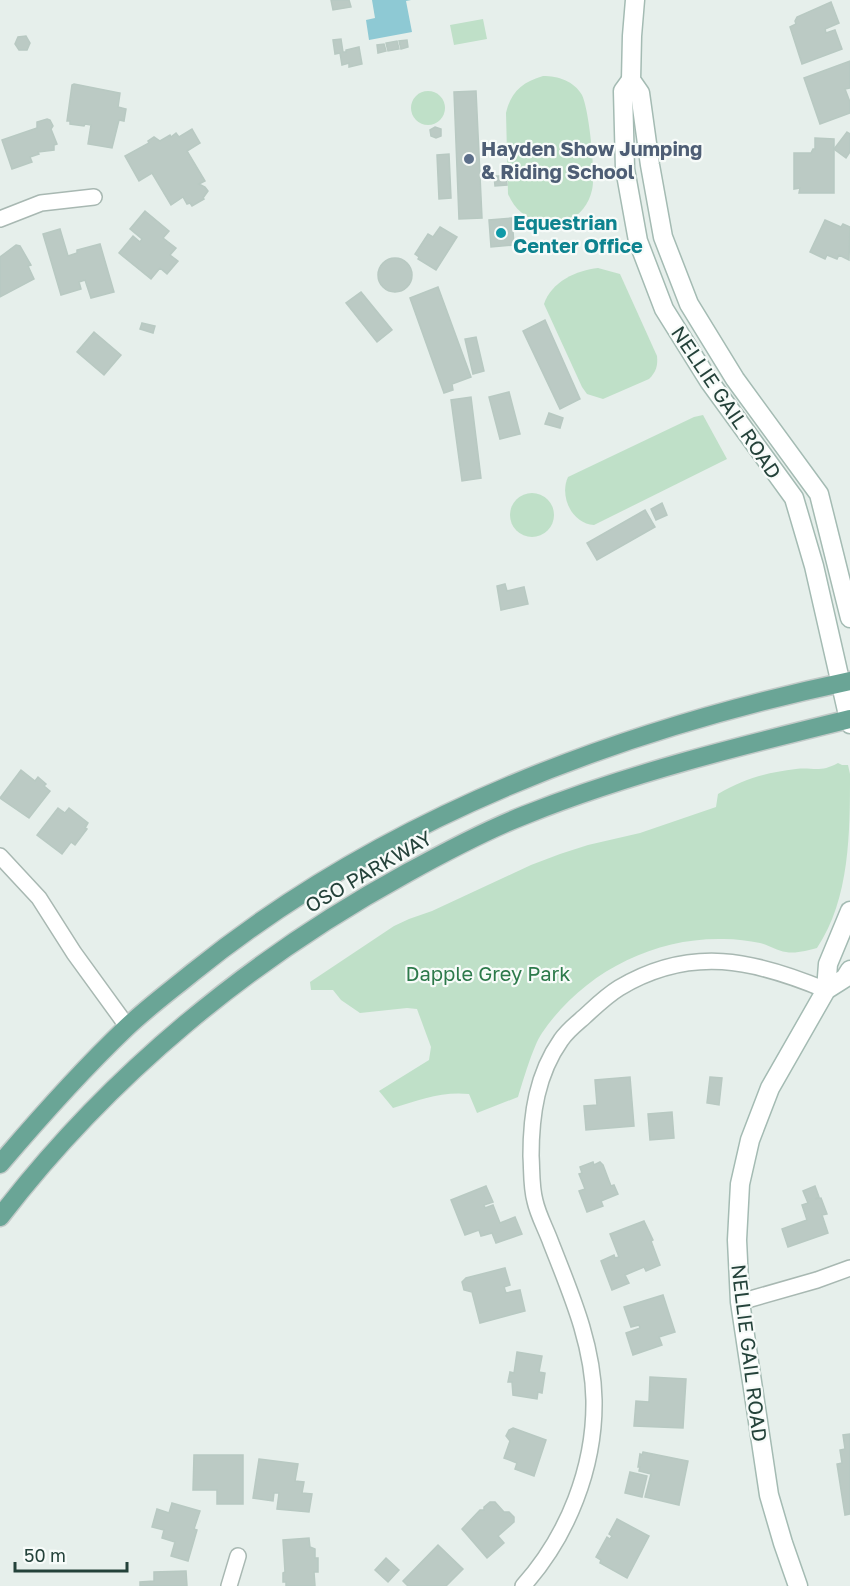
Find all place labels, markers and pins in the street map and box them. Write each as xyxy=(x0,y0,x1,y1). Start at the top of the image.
place label: Hayden Show Jumping & Riding School xyxy=(481,136,702,183)
marker: Hayden Show Jumping & Riding School xyxy=(462,152,476,166)
place label: Equestrian Center Office xyxy=(513,210,643,257)
marker: Equestrian Center Office xyxy=(494,226,508,240)

